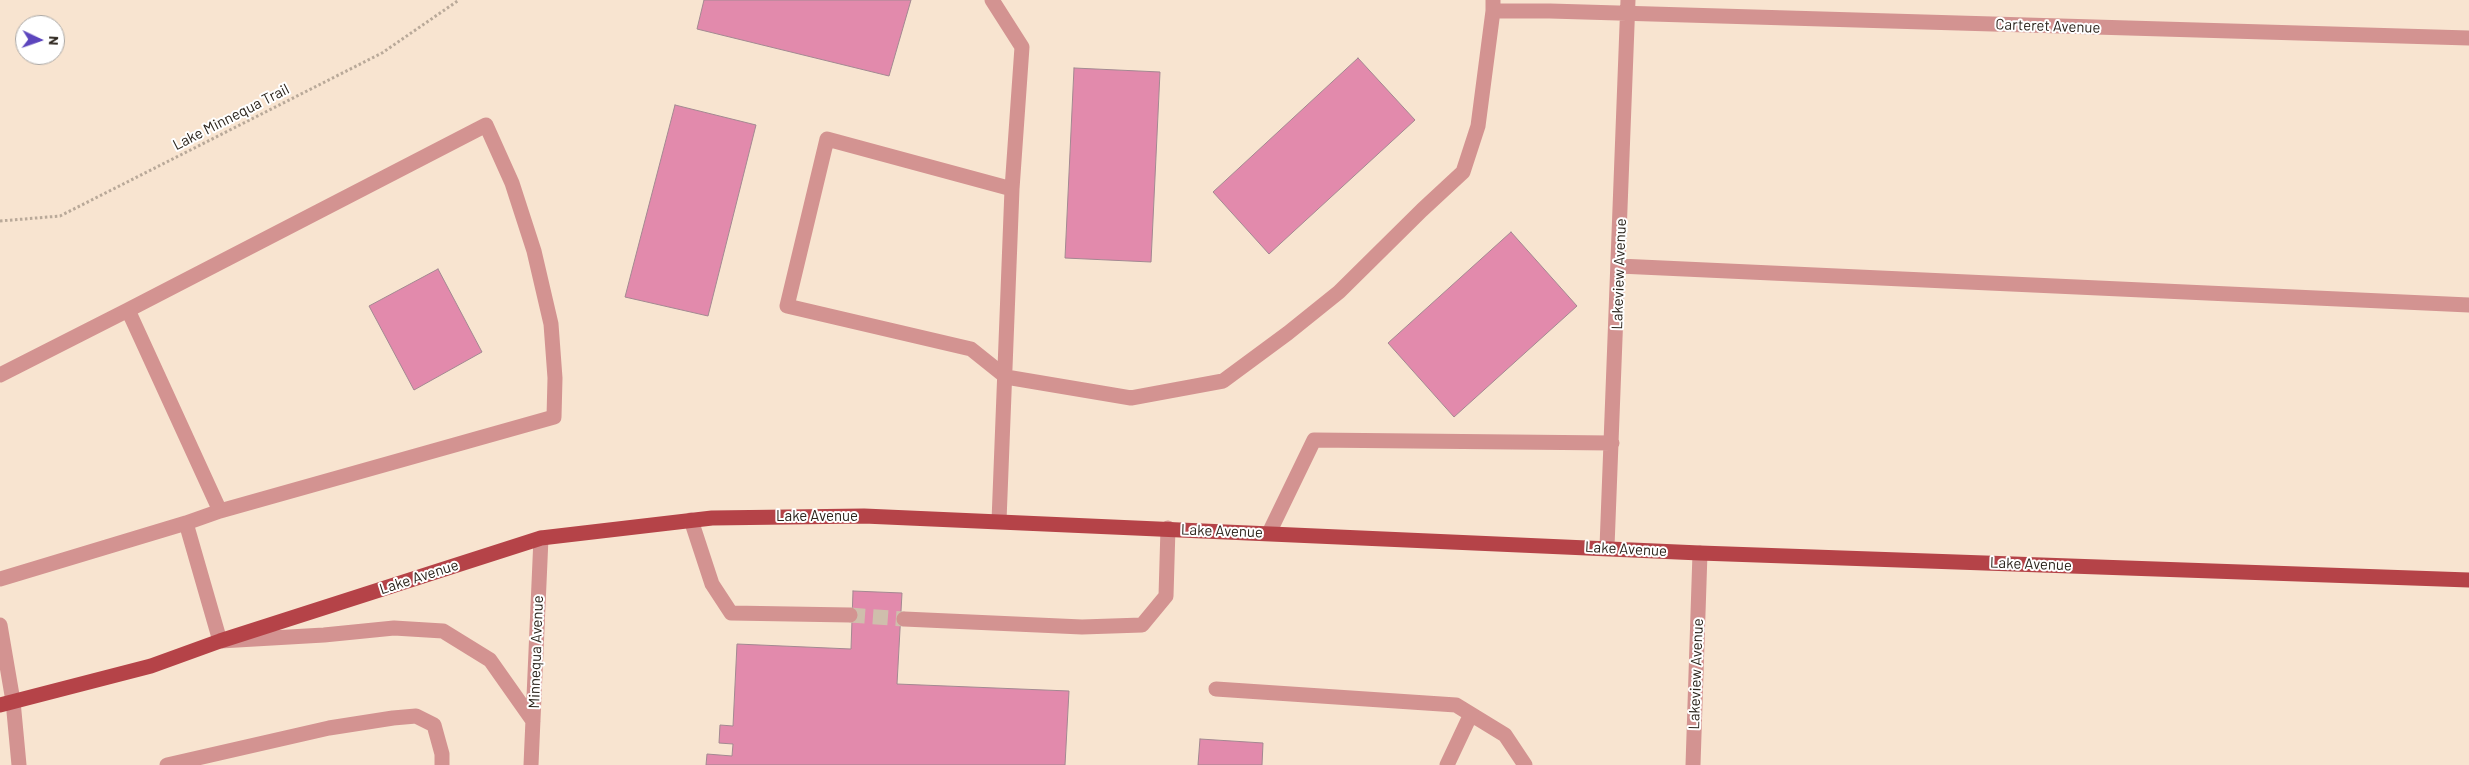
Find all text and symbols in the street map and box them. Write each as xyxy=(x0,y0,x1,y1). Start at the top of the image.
north arrow xyxy=(15,15,65,65)
street label: Carteret Avenue xyxy=(1995,15,2101,37)
text: N xyxy=(46,36,63,46)
street label: Lake Minnequa Trail xyxy=(170,80,292,154)
street label: Lakeview Avenue xyxy=(1608,218,1630,330)
street label: Lake Avenue xyxy=(776,507,858,525)
street label: Lake Avenue xyxy=(1181,521,1263,541)
street label: Lake Avenue xyxy=(1585,538,1667,560)
street label: Lake Avenue xyxy=(1990,554,2072,574)
street label: Lake Avenue xyxy=(377,556,461,598)
street label: Minnequa Avenue xyxy=(525,595,547,709)
street label: Lakeview Avenue xyxy=(1685,618,1707,730)

